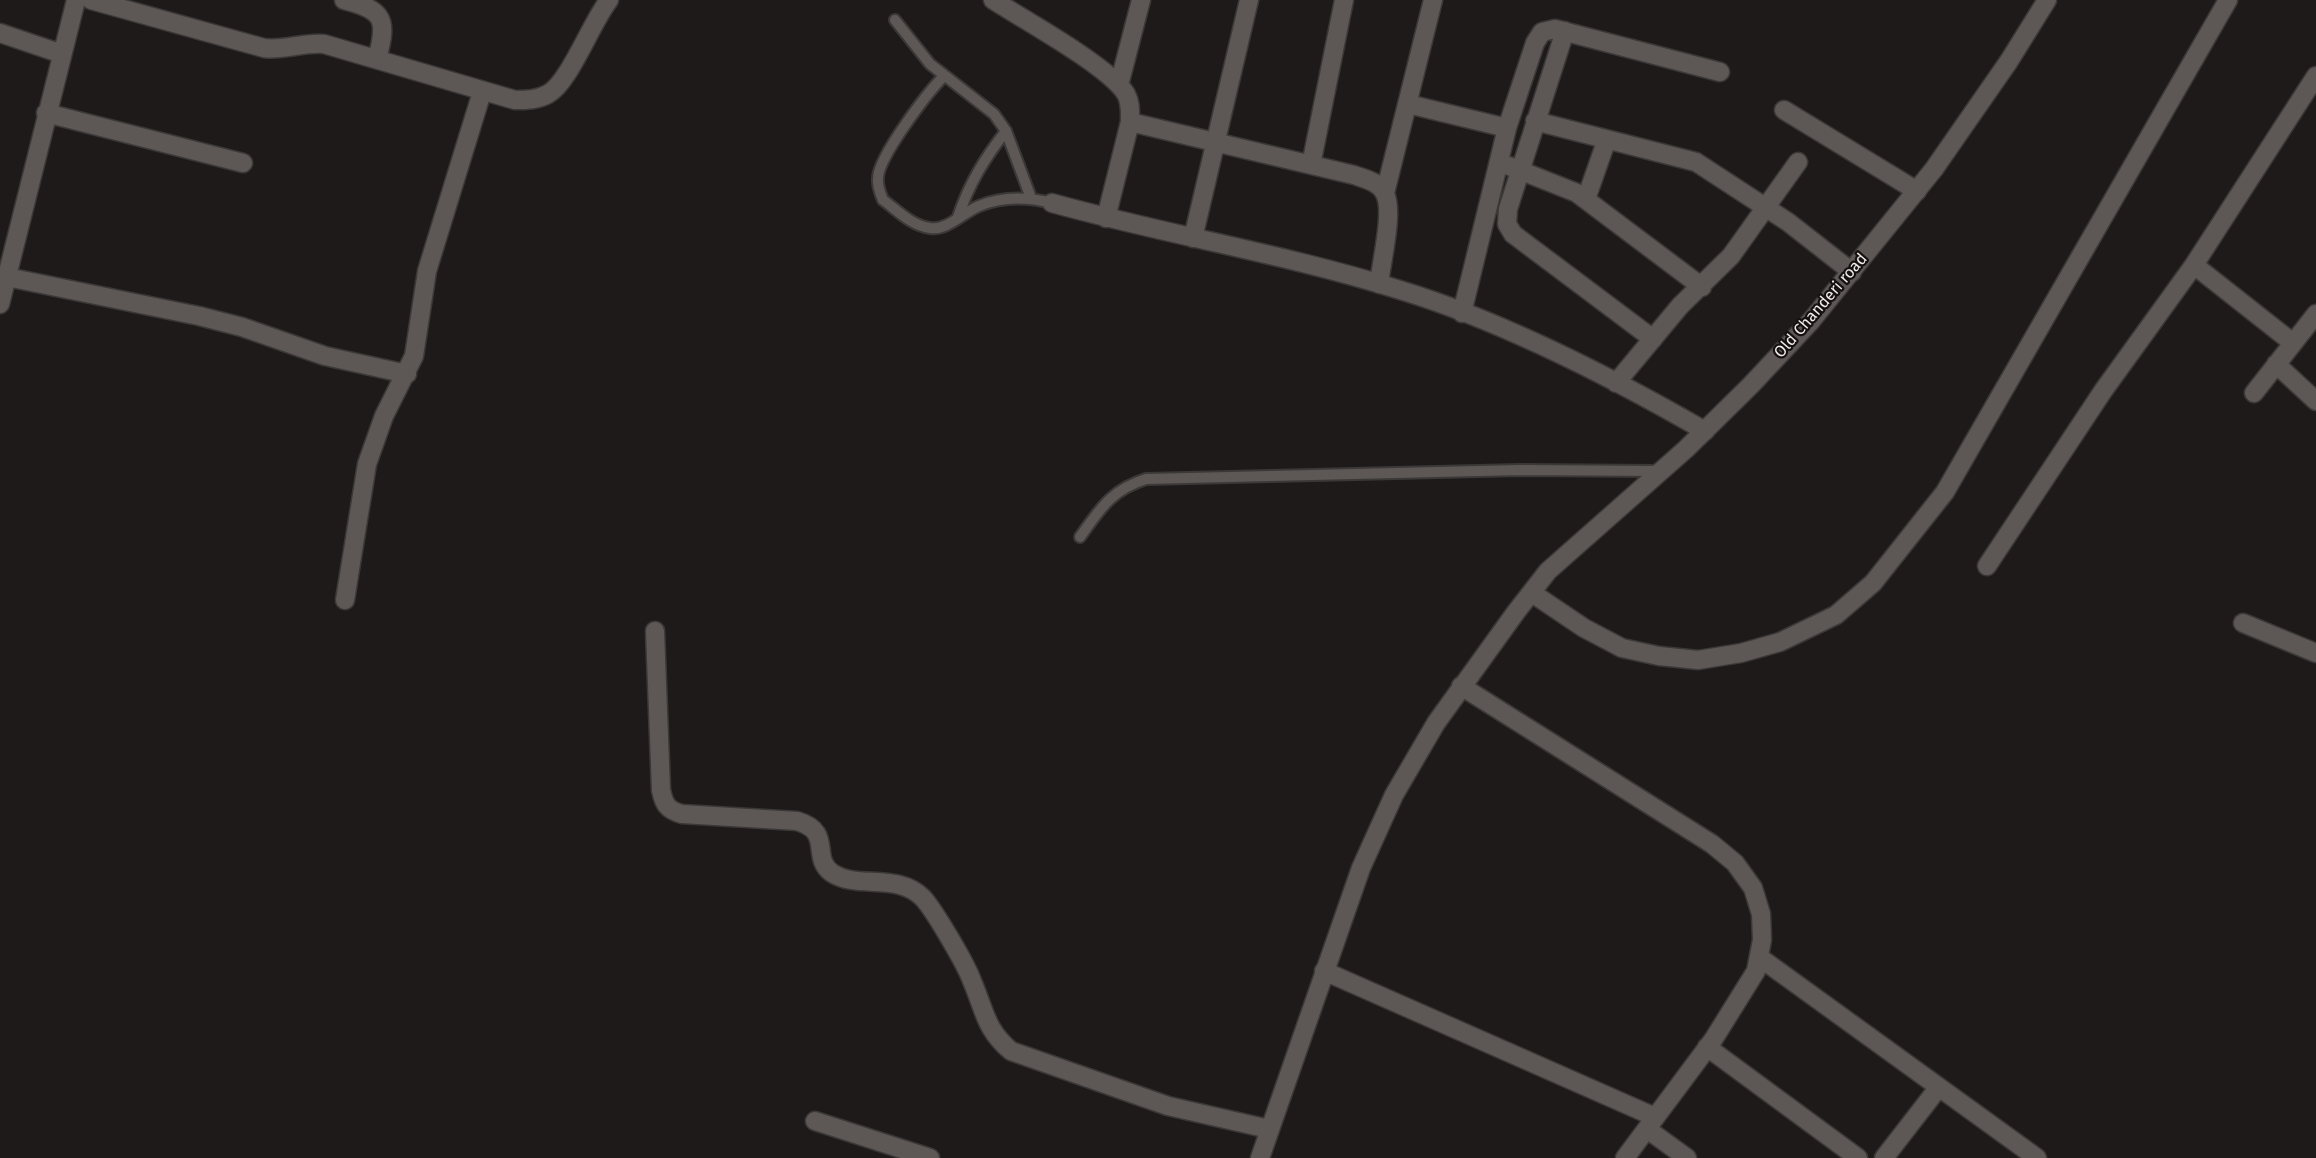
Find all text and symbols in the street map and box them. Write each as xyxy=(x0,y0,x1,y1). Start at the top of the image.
street label: Old Chanderi road xyxy=(1770,250,1872,362)

